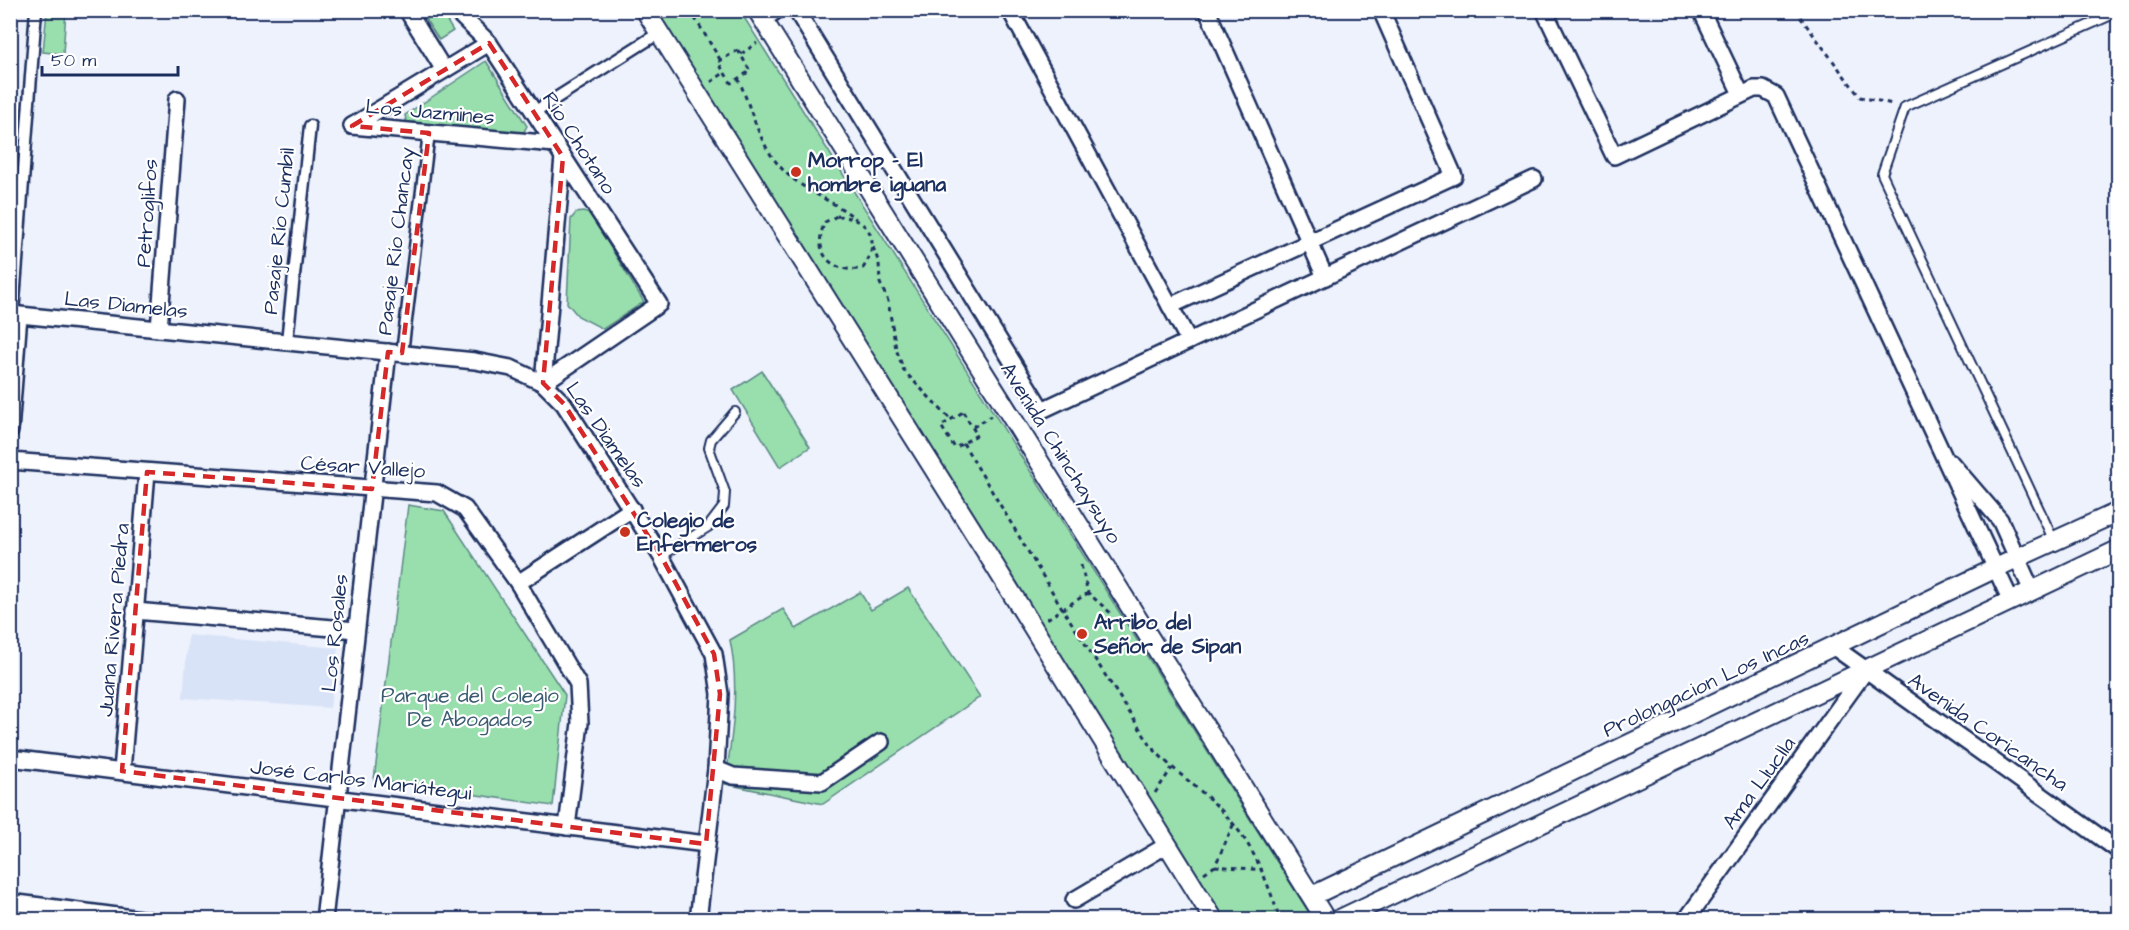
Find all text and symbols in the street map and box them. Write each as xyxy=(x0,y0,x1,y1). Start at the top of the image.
scale bar xyxy=(42,39,178,77)
text: 50 m xyxy=(51,48,96,73)
street label: Río Chotano xyxy=(535,86,623,200)
street label: Los Jazmines xyxy=(364,92,496,132)
street label: Pasaje Río Chancay xyxy=(370,145,424,337)
street label: Pasaje Río Cumbil xyxy=(256,146,302,316)
place label: Morrop - El hombre iguana xyxy=(808,146,947,201)
street label: Petroglifos xyxy=(129,158,167,268)
marker: Morrop - El hombre iguana xyxy=(789,165,803,179)
street label: Las Diamelas xyxy=(63,284,189,326)
street label: Avenida Chinchaysuyo xyxy=(992,357,1129,550)
street label: Las Diamelas xyxy=(559,376,653,494)
street label: César Vallejo xyxy=(300,448,426,486)
place label: Colegio de Enfermeros xyxy=(637,506,757,559)
street label: Juana Rivera Piedra xyxy=(91,522,137,718)
marker: Colegio de Enfermeros xyxy=(618,525,632,539)
street label: Los Rosales xyxy=(314,573,356,693)
place label: Arribo del Señor de Sipan xyxy=(1093,608,1242,662)
street label: Prolongacion Los Incas xyxy=(1598,623,1815,746)
marker: Arribo del Señor de Sipan xyxy=(1075,627,1089,641)
street label: Avenida Coricancha xyxy=(1902,666,2074,798)
park label: Parque del Colegio De Abogados xyxy=(381,681,559,736)
street label: Ama Lluclla xyxy=(1716,731,1803,835)
street label: José Carlos Mariátegui xyxy=(249,752,473,810)

